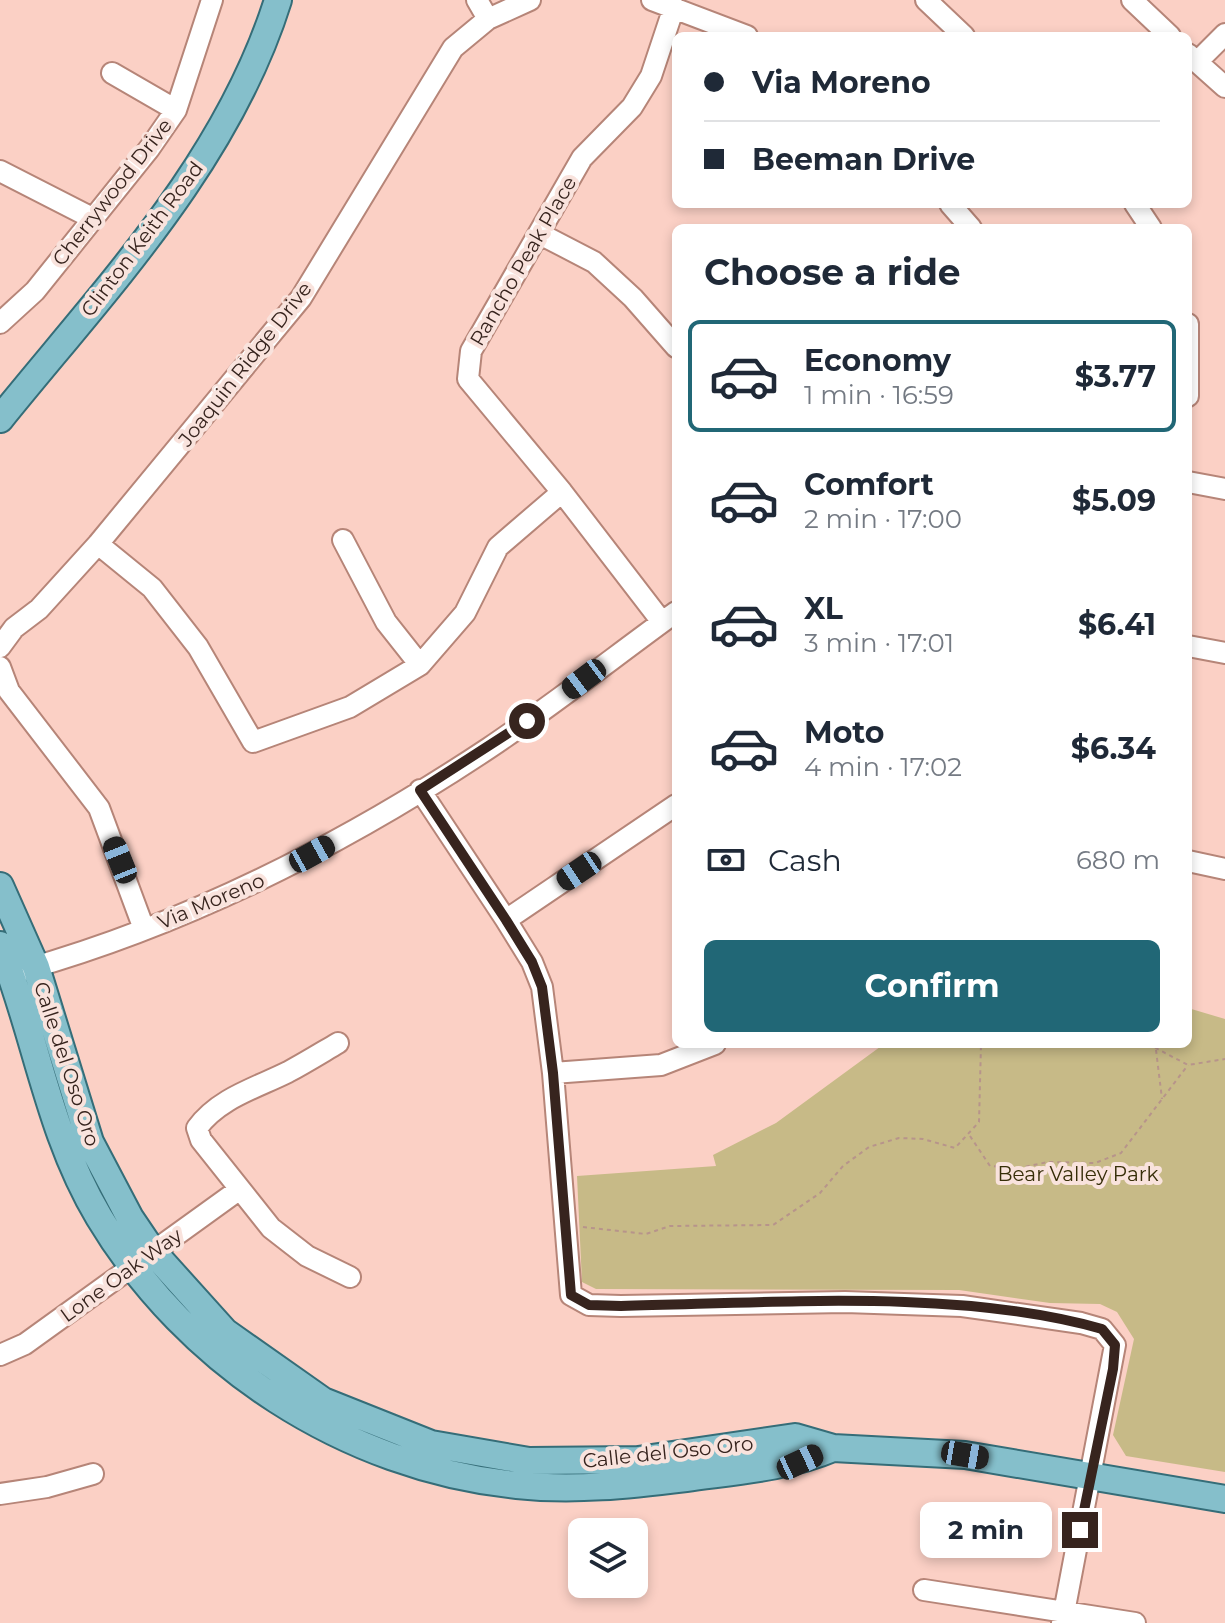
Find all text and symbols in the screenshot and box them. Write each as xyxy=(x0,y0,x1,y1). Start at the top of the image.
text: Via Moreno xyxy=(752,64,931,101)
street label: Cherrywood Drive xyxy=(47,114,177,270)
text: Beeman Drive xyxy=(752,141,975,178)
street label: Clinton Keith Road xyxy=(76,157,208,321)
street label: Rancho Peak Place xyxy=(465,172,581,350)
text: Choose a ride xyxy=(704,250,961,294)
street label: Joaquin Ridge Drive xyxy=(173,277,317,452)
icon: car xyxy=(708,340,780,412)
text: Economy xyxy=(804,342,951,379)
text: $3.77 xyxy=(1075,358,1156,395)
text: 1 min · 16:59 xyxy=(804,379,954,411)
icon: car xyxy=(708,464,780,536)
text: Comfort xyxy=(804,466,934,503)
text: $5.09 xyxy=(1072,482,1156,519)
text: 2 min · 17:00 xyxy=(804,503,962,535)
icon: car xyxy=(708,588,780,660)
text: XL xyxy=(804,590,843,627)
text: $6.41 xyxy=(1078,606,1156,643)
text: 3 min · 17:01 xyxy=(804,627,954,659)
car xyxy=(558,655,610,703)
route start xyxy=(509,703,545,739)
icon: car xyxy=(708,712,780,784)
text: Moto xyxy=(804,714,885,751)
text: $6.34 xyxy=(1071,730,1156,767)
text: 4 min · 17:02 xyxy=(804,751,962,783)
car xyxy=(285,832,339,876)
car xyxy=(100,833,140,887)
icon: cash xyxy=(704,838,748,882)
text: Cash xyxy=(768,842,842,879)
text: 680 m xyxy=(1076,844,1160,876)
car xyxy=(552,848,606,894)
street label: Via Moreno xyxy=(154,868,268,934)
button: Confirm xyxy=(704,940,1160,1032)
street label: Calle del Oso Oro xyxy=(29,979,105,1149)
park label: Bear Valley Park xyxy=(997,1162,1159,1186)
street label: Lone Oak Way xyxy=(56,1223,186,1327)
street label: Calle del Oso Oro xyxy=(581,1431,755,1473)
car xyxy=(939,1439,991,1471)
car xyxy=(773,1441,827,1483)
callout: 2 min xyxy=(920,1502,1052,1558)
route end xyxy=(1062,1512,1098,1548)
text: 2 min xyxy=(948,1514,1024,1546)
map controls xyxy=(568,1518,648,1598)
button: layers xyxy=(568,1518,648,1598)

